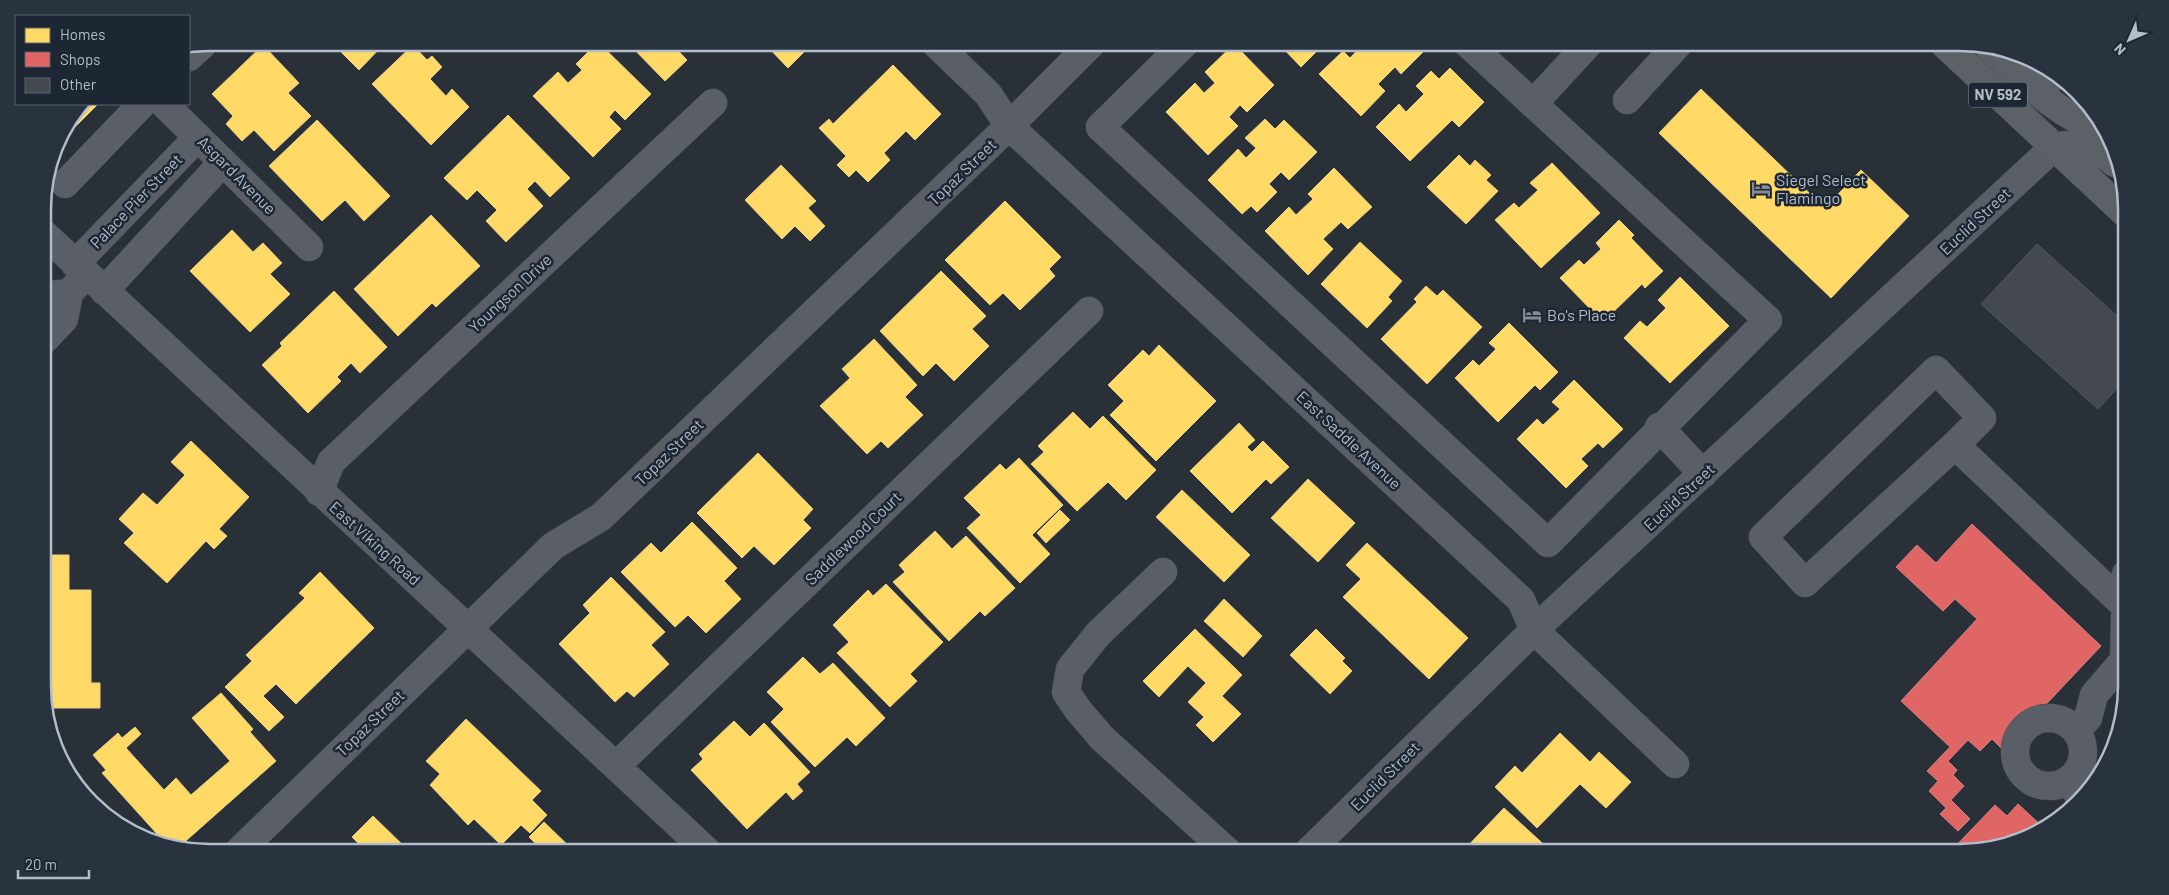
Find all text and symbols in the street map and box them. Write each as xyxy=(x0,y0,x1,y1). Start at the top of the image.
legend xyxy=(15,15,190,105)
north arrow xyxy=(2104,15,2154,65)
text: Homes xyxy=(60,25,105,43)
text: N xyxy=(2110,40,2129,59)
text: Shops xyxy=(60,50,100,68)
text: Other xyxy=(60,75,97,93)
road number: NV 592 xyxy=(1969,82,2027,108)
street label: Asgard Avenue xyxy=(194,132,280,218)
street label: Topaz Street xyxy=(924,134,1000,209)
street label: Palace Pier Street xyxy=(86,149,186,252)
place label: Siegel Select Flamingo xyxy=(1776,170,1866,207)
hotel icon: Siegel Select Flamingo xyxy=(1750,178,1772,200)
street label: Euclid Street xyxy=(1935,183,2014,258)
street label: Youngson Drive xyxy=(464,249,555,336)
hotel icon: Bo's Place xyxy=(1521,304,1543,326)
place label: Bo's Place xyxy=(1547,305,1616,324)
street label: East Saddle Avenue xyxy=(1293,386,1405,493)
street label: Topaz Street xyxy=(631,414,707,489)
street label: Euclid Street xyxy=(1639,459,1718,534)
street label: Saddlewood Court xyxy=(801,487,905,588)
street label: East Viking Road xyxy=(326,497,425,588)
street label: Topaz Street xyxy=(332,685,408,760)
street label: Euclid Street xyxy=(1346,737,1423,814)
scale bar xyxy=(18,848,89,880)
text: 20 m xyxy=(25,855,57,873)

